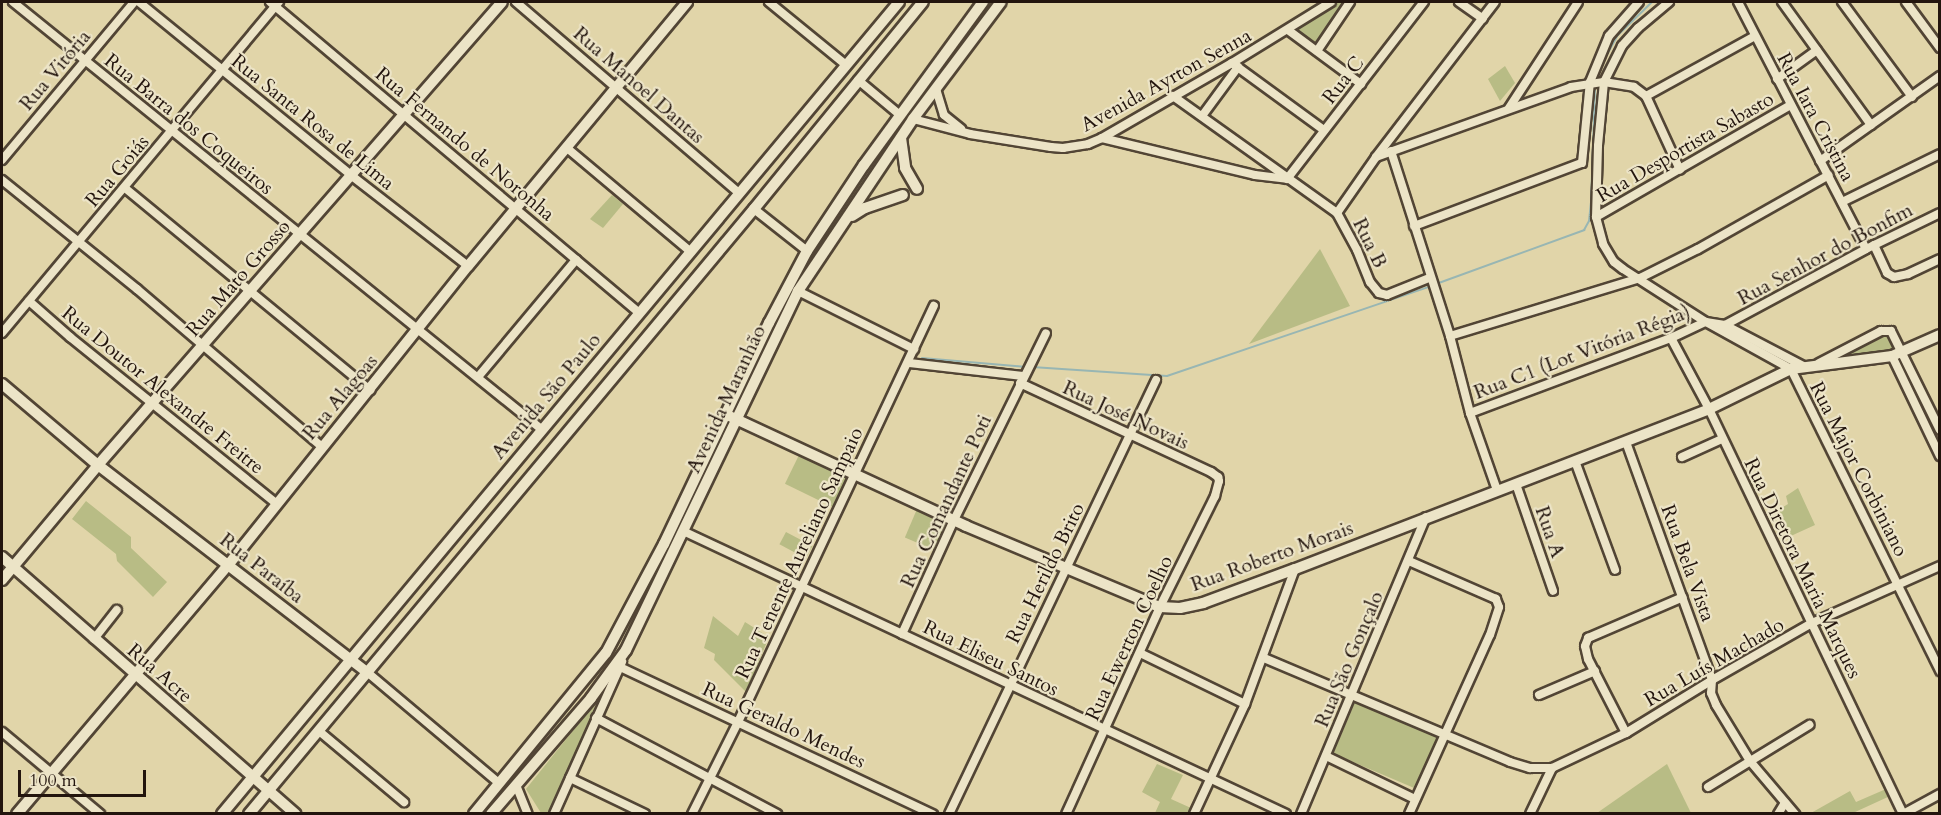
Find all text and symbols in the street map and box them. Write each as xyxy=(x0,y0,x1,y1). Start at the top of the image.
street label: Rua Manoel Dantas xyxy=(569,22,709,148)
street label: Avenida Ayrton Senna xyxy=(1076,23,1256,137)
street label: Rua Vitória xyxy=(14,25,96,115)
street label: Rua Barra dos Coqueiros xyxy=(100,48,278,200)
street label: Rua Iara Cristina xyxy=(1772,48,1860,186)
street label: Rua Santa Rosa de Lima xyxy=(227,49,399,195)
street label: Rua C xyxy=(1317,51,1369,109)
street label: Rua Fernando de Noronha xyxy=(370,62,560,226)
street label: Rua Desportista Sabasto xyxy=(1592,86,1778,208)
street label: Rua Goiás xyxy=(80,130,154,212)
street label: Rua Senhor do Bonfim xyxy=(1733,198,1917,310)
street label: Rua B xyxy=(1348,214,1392,272)
street label: Rua Mato Grosso xyxy=(181,215,295,341)
street label: Rua C1 (Lot Vitória Régia) xyxy=(1470,300,1694,404)
street label: Rua Doutor Alexandre Freitre xyxy=(57,301,269,479)
street label: Avenida Maranhão xyxy=(681,321,771,477)
street label: Avenida São Paulo xyxy=(486,328,606,464)
street label: Rua Alagoas xyxy=(297,349,383,445)
street label: Rua José Novais xyxy=(1059,375,1193,455)
street label: Rua Major Corbiniano xyxy=(1804,378,1914,560)
street label: Rua Comandante Poti xyxy=(895,411,997,591)
street label: Rua Tenente Aureliano Sampaio xyxy=(730,423,868,683)
street label: Rua Diretora Maria Marques xyxy=(1739,454,1867,682)
street label: Rua Herildo Brito xyxy=(1001,499,1089,647)
street label: Rua Bela Vista xyxy=(1656,501,1720,625)
street label: Rua A xyxy=(1530,503,1570,561)
street label: Rua Roberto Morais xyxy=(1188,515,1356,597)
street label: Rua Paraíba xyxy=(215,528,309,608)
street label: Rua Ewerton Coelho xyxy=(1080,552,1178,724)
street label: Rua São Gonçalo xyxy=(1310,587,1388,731)
street label: Rua Luís Machado xyxy=(1640,612,1788,712)
street label: Rua Eliseu Santos xyxy=(919,615,1063,701)
street label: Rua Acre xyxy=(122,638,198,708)
street label: Rua Geraldo Mendes xyxy=(699,677,869,773)
scale bar xyxy=(21,758,148,796)
text: 100 m xyxy=(29,768,77,793)

